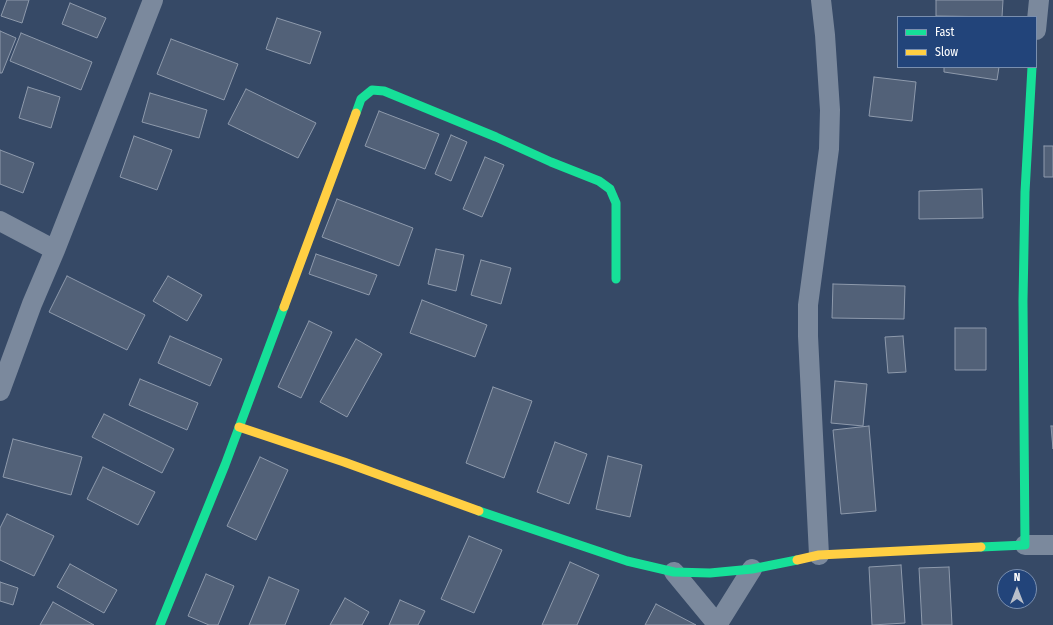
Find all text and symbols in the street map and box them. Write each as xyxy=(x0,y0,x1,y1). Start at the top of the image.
legend xyxy=(897,16,1037,68)
text: Fast xyxy=(935,25,954,39)
text: Slow xyxy=(935,45,958,59)
north arrow xyxy=(997,569,1037,609)
text: N xyxy=(1014,571,1020,584)

